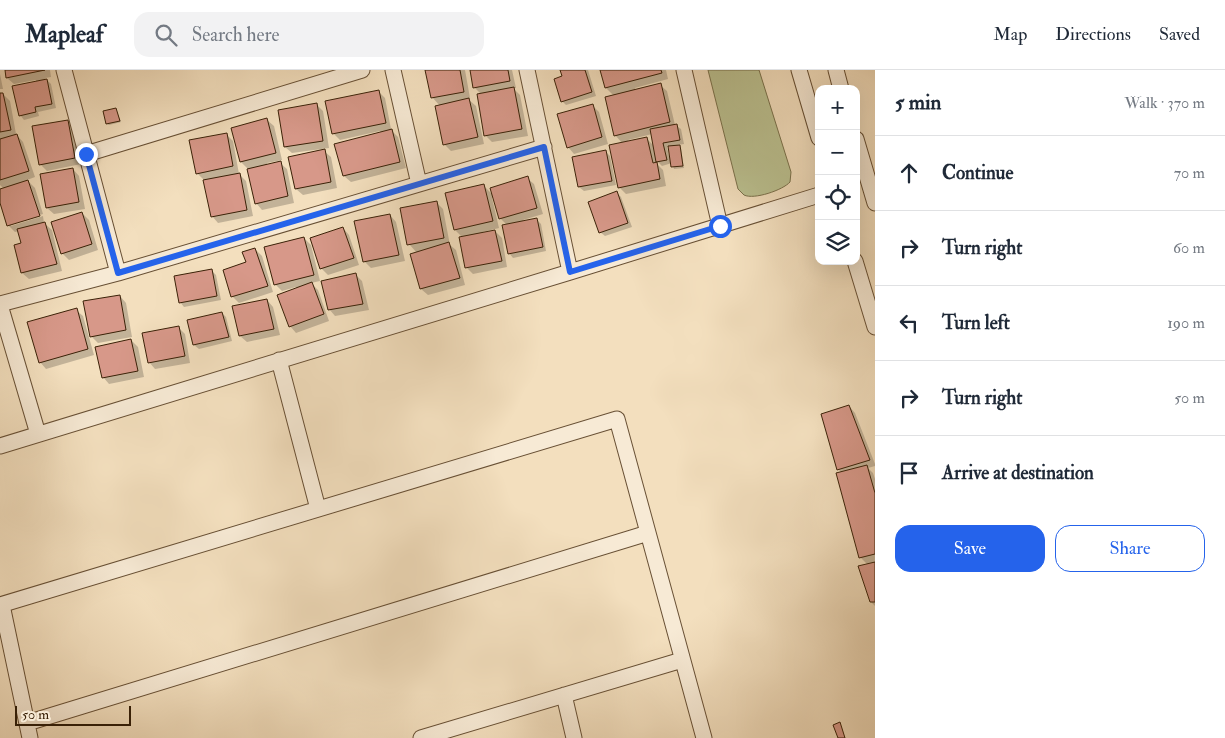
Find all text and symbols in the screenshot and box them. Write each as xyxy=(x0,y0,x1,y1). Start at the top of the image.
search box xyxy=(134,12,484,57)
text: Mapleaf xyxy=(25,19,104,50)
icon: search xyxy=(152,21,180,49)
text: Search here xyxy=(192,23,279,47)
text: Map xyxy=(994,23,1027,46)
text: Directions xyxy=(1055,23,1131,46)
text: Saved xyxy=(1159,23,1200,46)
map controls xyxy=(815,85,860,265)
button: + xyxy=(815,85,860,130)
text: 5 min xyxy=(895,89,941,116)
text: Walk · 370 m xyxy=(1124,93,1205,113)
button: − xyxy=(815,130,860,175)
route end xyxy=(75,143,98,166)
icon: ahead xyxy=(895,159,923,187)
text: Continue xyxy=(942,161,1013,185)
text: 70 m xyxy=(1174,163,1205,183)
button: locate xyxy=(815,175,860,220)
route start xyxy=(709,215,732,238)
button: layers xyxy=(815,220,860,265)
icon: right xyxy=(895,234,923,262)
text: Turn right xyxy=(942,236,1022,260)
text: 60 m xyxy=(1173,238,1205,258)
icon: left xyxy=(895,309,923,337)
text: Turn left xyxy=(942,311,1010,335)
text: 190 m xyxy=(1167,313,1205,333)
icon: right xyxy=(895,384,923,412)
text: Turn right xyxy=(942,386,1022,410)
text: 50 m xyxy=(1174,388,1205,408)
icon: arrive xyxy=(895,459,923,487)
text: Arrive at destination xyxy=(942,461,1094,485)
button: Save xyxy=(895,525,1045,572)
button: Share xyxy=(1055,525,1205,572)
scale bar xyxy=(15,703,131,726)
text: 50 m xyxy=(22,706,49,723)

